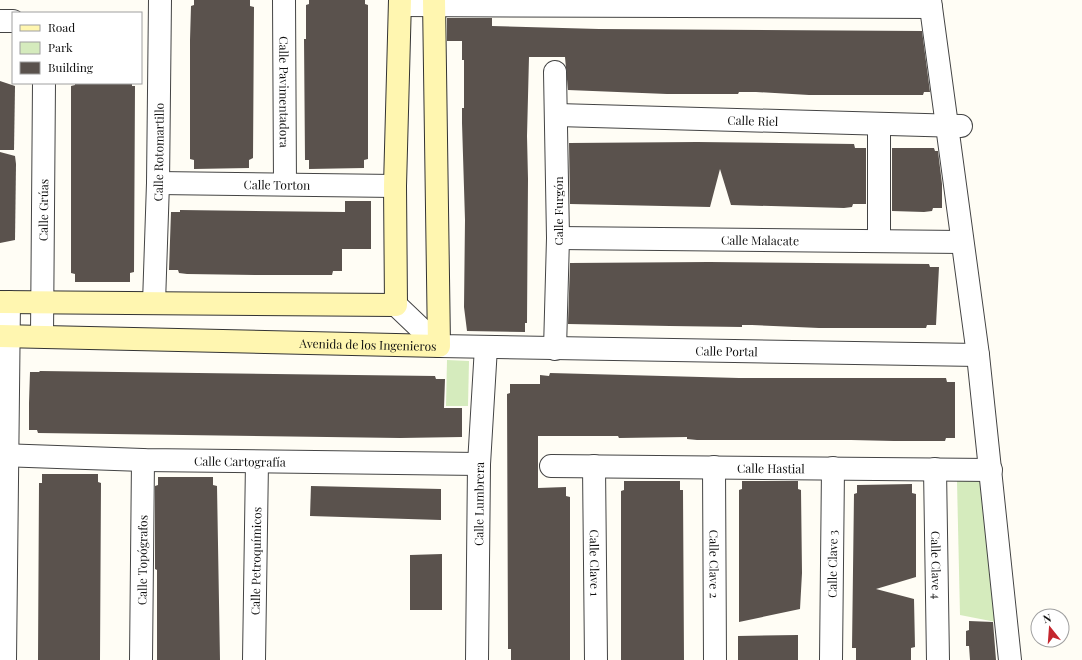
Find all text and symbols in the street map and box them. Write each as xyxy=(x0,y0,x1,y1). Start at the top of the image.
legend xyxy=(12,12,142,84)
text: Road xyxy=(48,19,75,35)
street label: Calle Pavimentadora xyxy=(276,36,293,148)
text: Park xyxy=(48,39,73,55)
text: Building xyxy=(48,59,94,75)
street label: Calle Rotomartillo xyxy=(149,102,167,202)
street label: Calle Riel xyxy=(727,112,779,129)
street label: Calle Torton xyxy=(244,176,310,193)
street label: Calle Furgón xyxy=(550,176,566,246)
street label: Calle Grúas xyxy=(35,179,51,241)
street label: Calle Malacate xyxy=(721,232,799,248)
street label: Avenida de los Ingenieros xyxy=(298,335,437,354)
street label: Calle Portal xyxy=(695,342,759,359)
street label: Calle Cartografía xyxy=(194,453,286,470)
street label: Calle Hastial xyxy=(737,460,805,476)
street label: Calle Lumbrera xyxy=(470,462,487,546)
street label: Calle Petroquímicos xyxy=(247,507,264,615)
street label: Calle Topógrafos xyxy=(134,515,150,605)
street label: Calle Clave 1 xyxy=(587,529,603,597)
street label: Calle Clave 2 xyxy=(706,530,723,598)
street label: Calle Clave 3 xyxy=(824,530,840,598)
street label: Calle Clave 4 xyxy=(928,531,945,599)
north arrow xyxy=(1030,608,1070,648)
text: N xyxy=(1041,610,1053,626)

